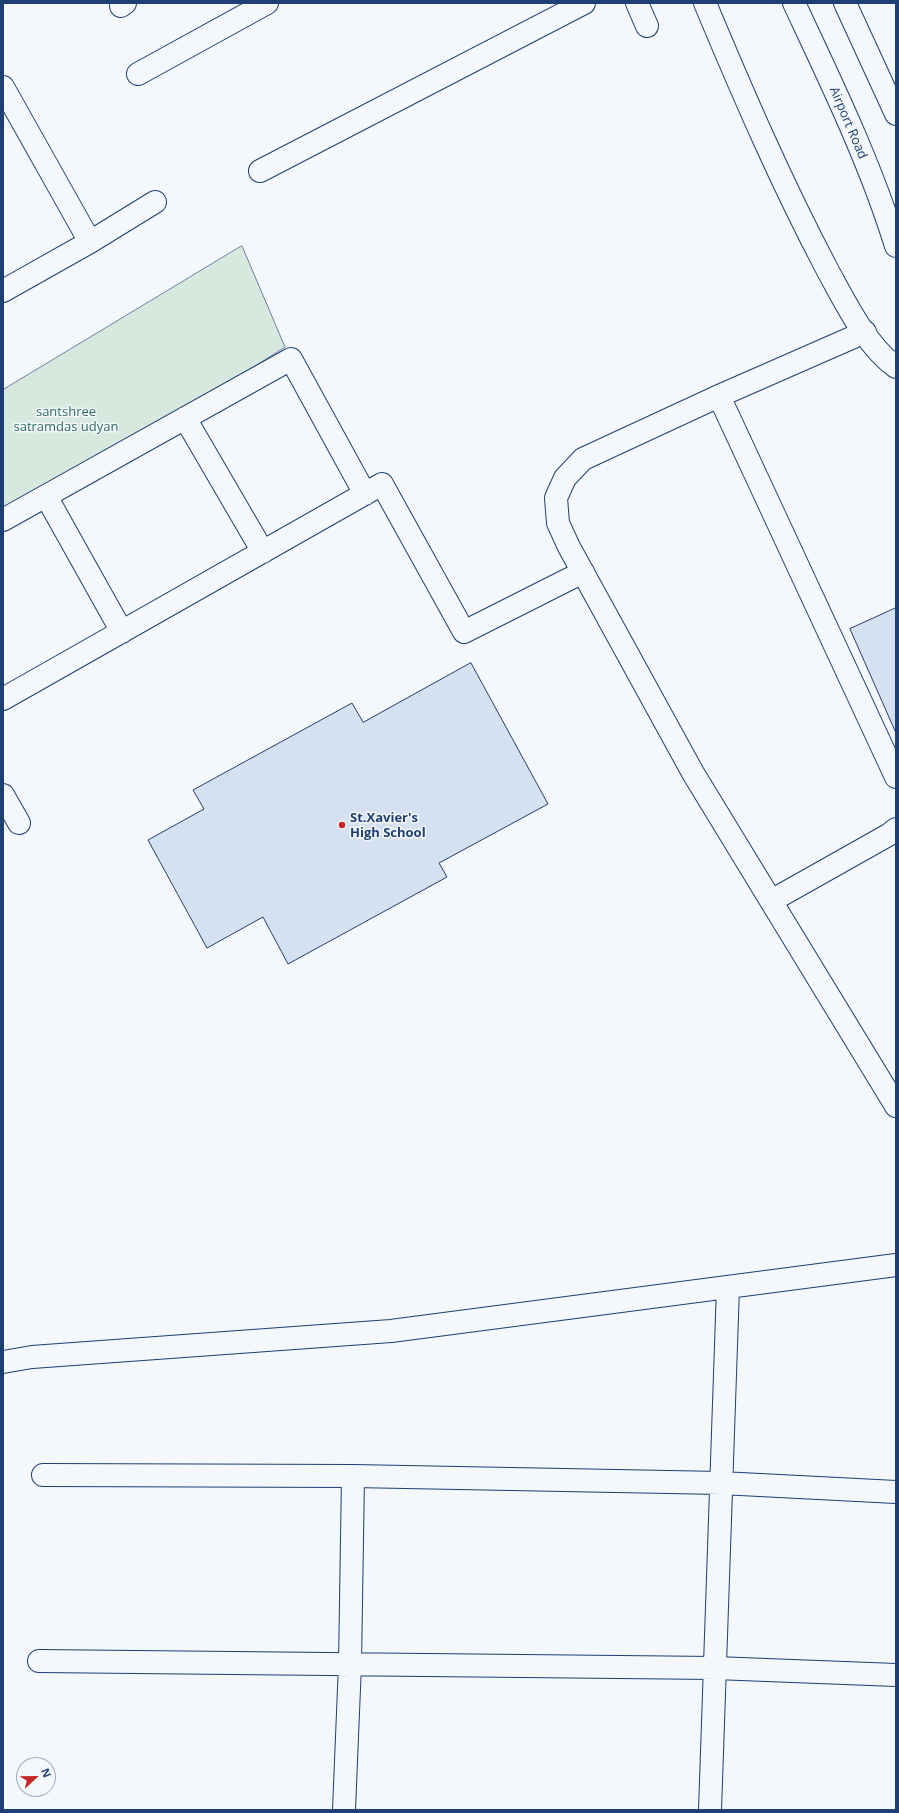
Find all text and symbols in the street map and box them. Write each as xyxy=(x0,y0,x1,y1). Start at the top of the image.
street label: Airport Road xyxy=(826,85,870,161)
park label: santshree satramdas udyan xyxy=(13,404,119,435)
place label: St.Xavier's High School xyxy=(350,810,426,841)
marker: St.Xavier's High School xyxy=(337,820,347,830)
north arrow xyxy=(16,1757,56,1797)
text: N xyxy=(38,1766,55,1780)

